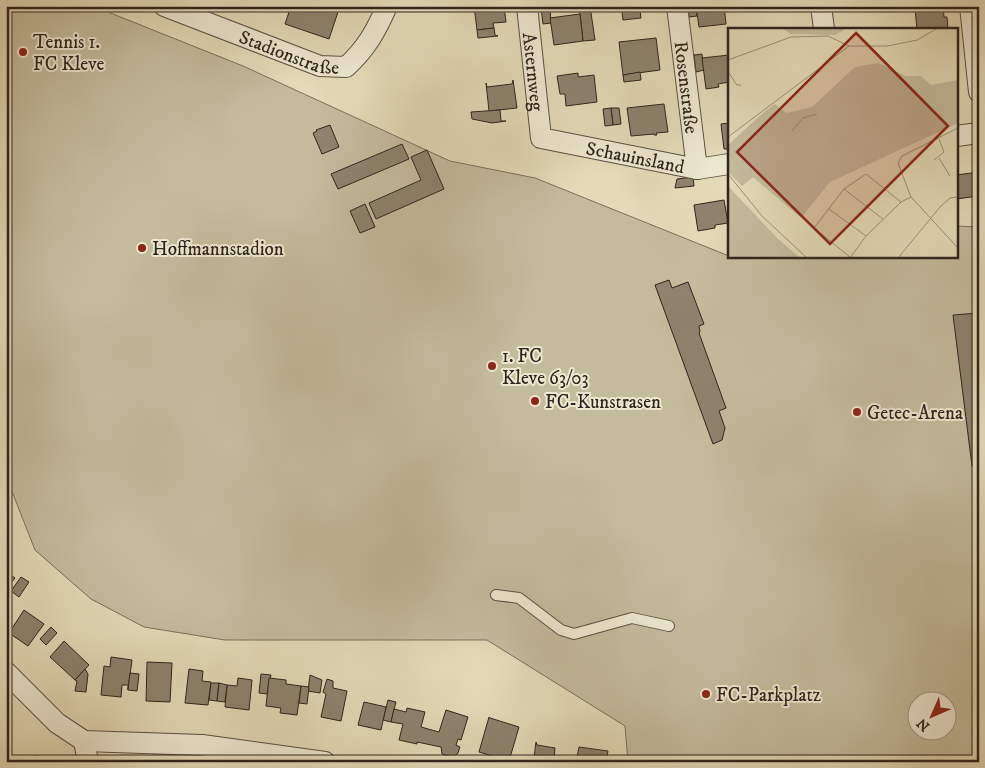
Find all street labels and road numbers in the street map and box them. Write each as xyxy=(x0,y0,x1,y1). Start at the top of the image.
street label: Stadionstraße xyxy=(236,26,340,80)
street label: Asternweg xyxy=(517,31,548,113)
street label: Rosenstraße xyxy=(668,40,703,135)
street label: Schauinsland xyxy=(584,137,687,179)

